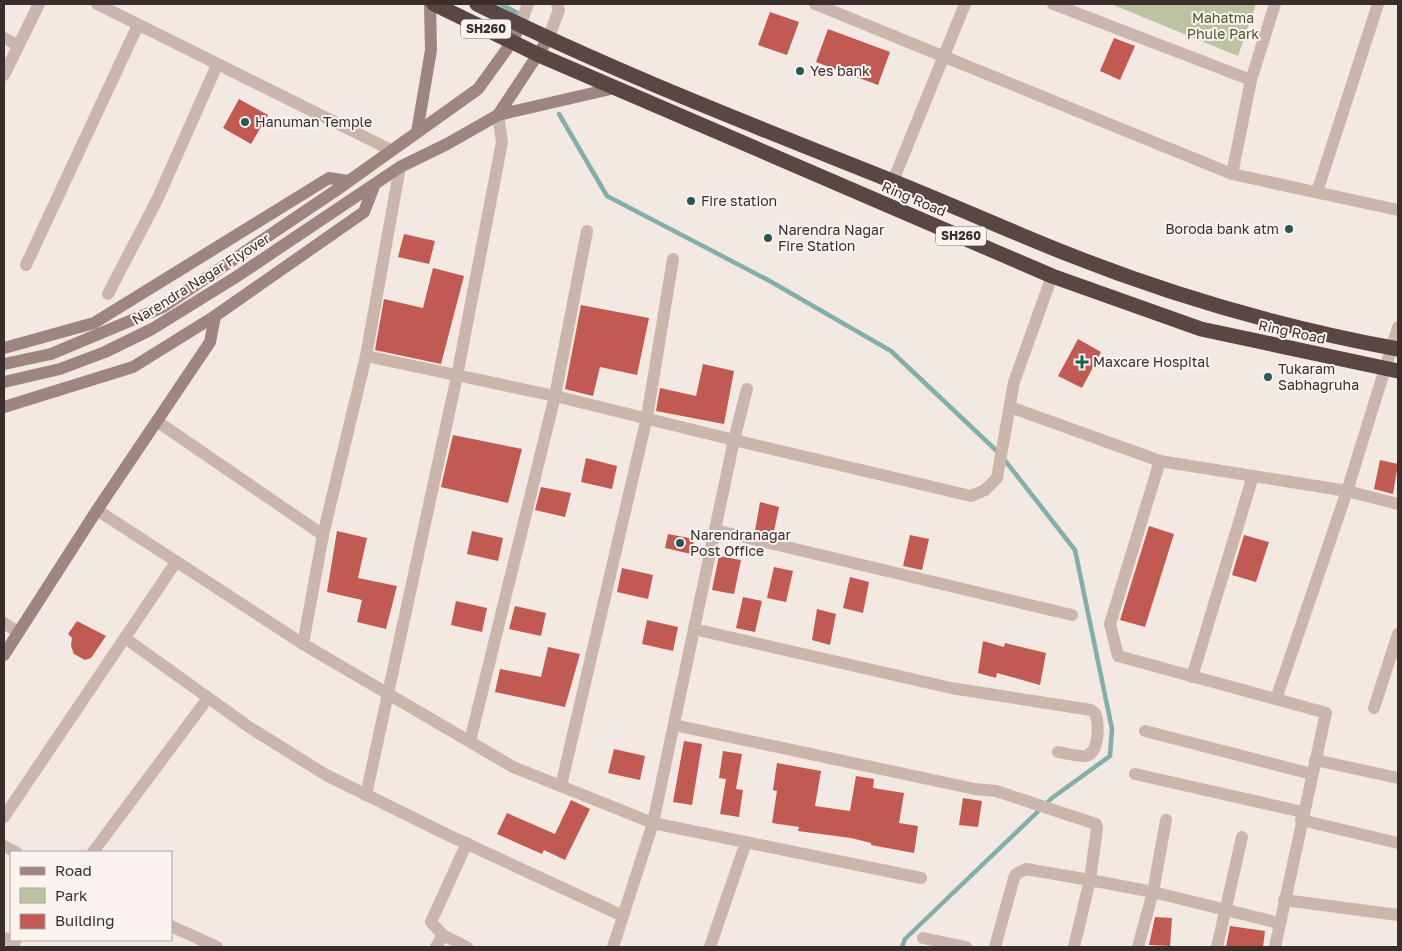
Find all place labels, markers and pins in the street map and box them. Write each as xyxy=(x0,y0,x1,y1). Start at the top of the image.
place label: Yes bank xyxy=(810,62,870,79)
marker: Yes bank xyxy=(794,65,806,77)
place label: Hanuman Temple xyxy=(255,113,372,130)
marker: Hanuman Temple xyxy=(239,116,251,128)
place label: Fire station xyxy=(701,192,777,209)
marker: Fire station xyxy=(685,195,697,207)
place label: Boroda bank atm xyxy=(1165,220,1279,237)
place label: Narendra Nagar Fire Station xyxy=(778,221,885,254)
marker: Boroda bank atm xyxy=(1283,223,1295,235)
marker: Narendra Nagar Fire Station xyxy=(762,232,774,244)
place label: Maxcare Hospital xyxy=(1093,353,1210,370)
marker: Maxcare Hospital xyxy=(1075,355,1089,369)
place label: Tukaram Sabhagruha xyxy=(1278,360,1359,393)
marker: Tukaram Sabhagruha xyxy=(1262,371,1274,383)
place label: Narendranagar Post Office xyxy=(690,526,791,559)
marker: Narendranagar Post Office xyxy=(674,537,686,549)

